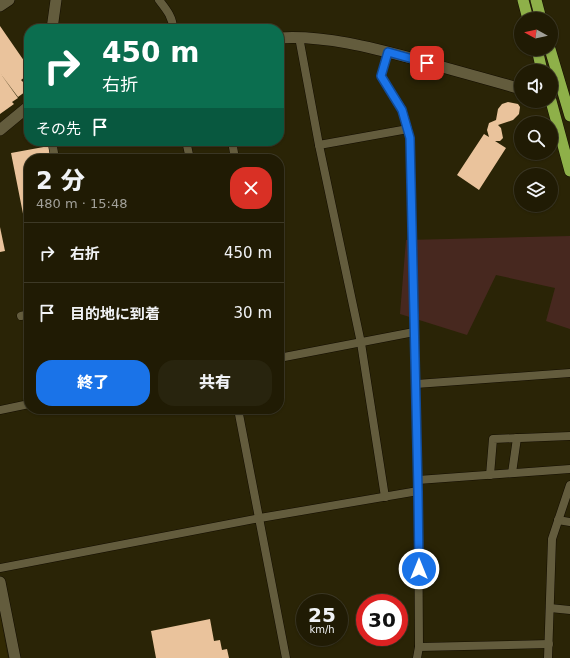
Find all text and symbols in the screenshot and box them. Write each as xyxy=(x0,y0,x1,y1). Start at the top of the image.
north arrow xyxy=(514,12,558,56)
map controls xyxy=(514,12,558,212)
text: 450 m xyxy=(102,36,199,69)
icon: right xyxy=(36,40,88,92)
pin xyxy=(410,46,444,80)
icon: arrive xyxy=(416,52,438,74)
button: sound xyxy=(514,64,558,108)
text: 右折 xyxy=(102,74,138,95)
icon: arrive xyxy=(89,116,111,138)
button: search xyxy=(514,116,558,160)
text: その先 xyxy=(36,120,81,138)
text: 2 分 xyxy=(36,167,85,195)
button: close xyxy=(230,167,272,209)
button: layers xyxy=(514,168,558,212)
text: 480 m · 15:48 xyxy=(36,196,127,211)
icon: right xyxy=(36,242,58,264)
text: 450 m xyxy=(224,244,272,262)
text: 右折 xyxy=(70,245,100,263)
icon: arrive xyxy=(36,302,58,324)
text: 30 m xyxy=(234,304,272,322)
text: 目的地に到着 xyxy=(70,305,160,323)
button: 終了 xyxy=(36,360,150,406)
button: 共有 xyxy=(158,360,272,406)
position arrow xyxy=(398,548,440,590)
speed limit sign: 30 xyxy=(356,594,408,646)
text: 25 xyxy=(308,603,336,627)
text: km/h xyxy=(309,624,335,635)

